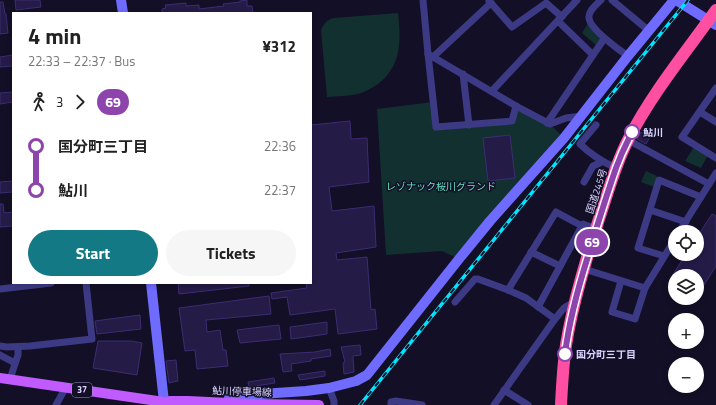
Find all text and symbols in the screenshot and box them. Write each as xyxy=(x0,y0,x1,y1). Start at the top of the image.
text: 4 min xyxy=(28,19,81,53)
text: ¥312 xyxy=(262,35,296,58)
text: 22:33 – 22:37 · Bus xyxy=(28,51,135,71)
icon: walk xyxy=(28,91,50,113)
icon: forward xyxy=(69,91,91,113)
text: 69 xyxy=(105,91,121,112)
text: 3 xyxy=(56,92,63,112)
marker: 鮎川 xyxy=(624,124,640,140)
place label: 鮎川 xyxy=(643,125,663,140)
text: 国分町三丁目 xyxy=(58,135,148,158)
text: 22:36 xyxy=(264,136,296,156)
street label: 国道245号 xyxy=(582,167,611,216)
text: 鮎川 xyxy=(58,179,88,202)
park label: レゾナック桜川グランド xyxy=(386,179,496,194)
text: 22:37 xyxy=(264,180,296,200)
map controls xyxy=(668,225,704,393)
button: locate xyxy=(668,225,704,261)
line badge: 69 xyxy=(574,229,610,255)
button: Start xyxy=(28,230,158,276)
button: Tickets xyxy=(166,230,296,276)
text: 69 xyxy=(584,231,600,252)
button: layers xyxy=(668,269,704,305)
button: + xyxy=(668,313,704,349)
marker: 国分町三丁目 xyxy=(557,346,573,362)
place label: 国分町三丁目 xyxy=(576,347,636,362)
button: − xyxy=(668,357,704,393)
road number: 37 xyxy=(72,383,92,397)
street label: 鮎川停車場線 xyxy=(212,383,272,400)

